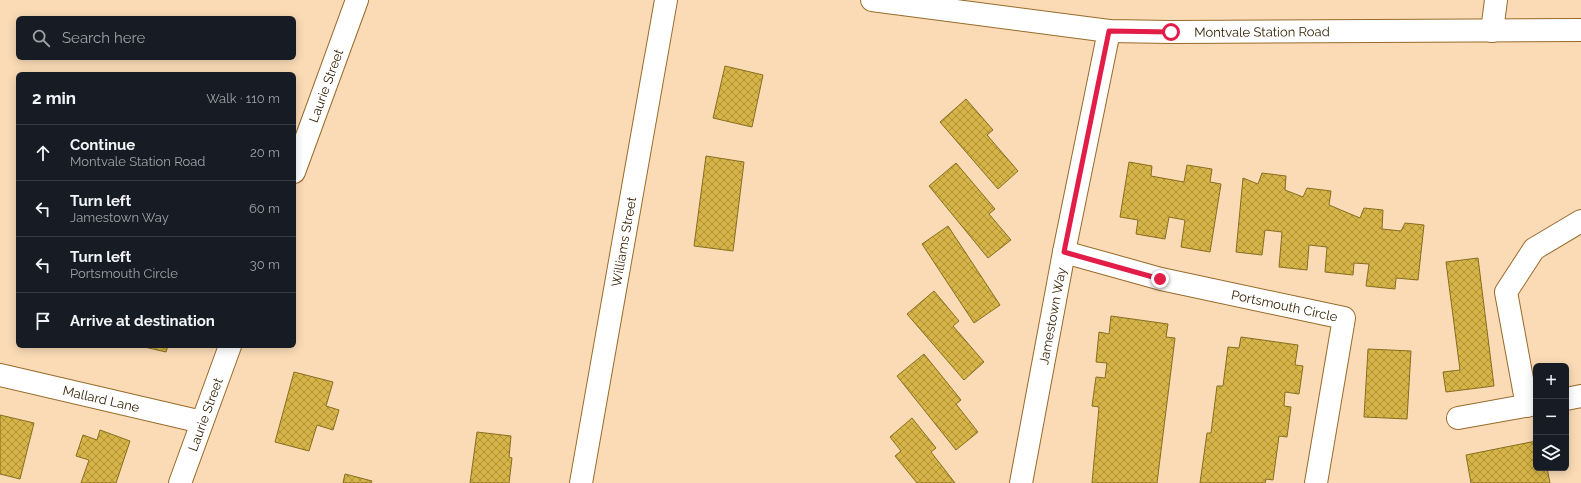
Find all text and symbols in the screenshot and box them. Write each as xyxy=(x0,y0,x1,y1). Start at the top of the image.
search box xyxy=(16,16,296,60)
route start xyxy=(1162,23,1180,41)
street label: Montvale Station Road xyxy=(1194,24,1330,39)
icon: search xyxy=(30,27,52,49)
text: Search here xyxy=(62,29,145,47)
street label: Laurie Street xyxy=(305,46,346,124)
text: 2 min xyxy=(32,88,76,108)
text: Walk · 110 m xyxy=(206,91,280,106)
text: Continue xyxy=(70,136,135,154)
icon: ahead xyxy=(32,142,54,164)
text: 20 m xyxy=(250,145,280,160)
text: Montvale Station Road xyxy=(70,154,205,169)
text: Turn left xyxy=(70,192,131,210)
street label: Williams Street xyxy=(608,195,639,288)
icon: left xyxy=(32,198,54,220)
text: 60 m xyxy=(249,201,280,216)
text: Jamestown Way xyxy=(70,210,169,225)
text: Turn left xyxy=(70,248,131,266)
icon: left xyxy=(32,254,54,276)
text: 30 m xyxy=(250,257,280,272)
text: Portsmouth Circle xyxy=(70,266,178,281)
street label: Jamestown Way xyxy=(1036,266,1069,366)
route end xyxy=(1151,270,1169,288)
street label: Portsmouth Circle xyxy=(1230,287,1339,324)
icon: arrive xyxy=(32,310,54,332)
text: Arrive at destination xyxy=(70,312,215,330)
map controls xyxy=(1533,363,1569,471)
button: + xyxy=(1533,363,1569,399)
street label: Laurie Street xyxy=(185,375,225,453)
street label: Mallard Lane xyxy=(61,382,142,415)
button: − xyxy=(1533,399,1569,435)
button: layers xyxy=(1533,435,1569,471)

